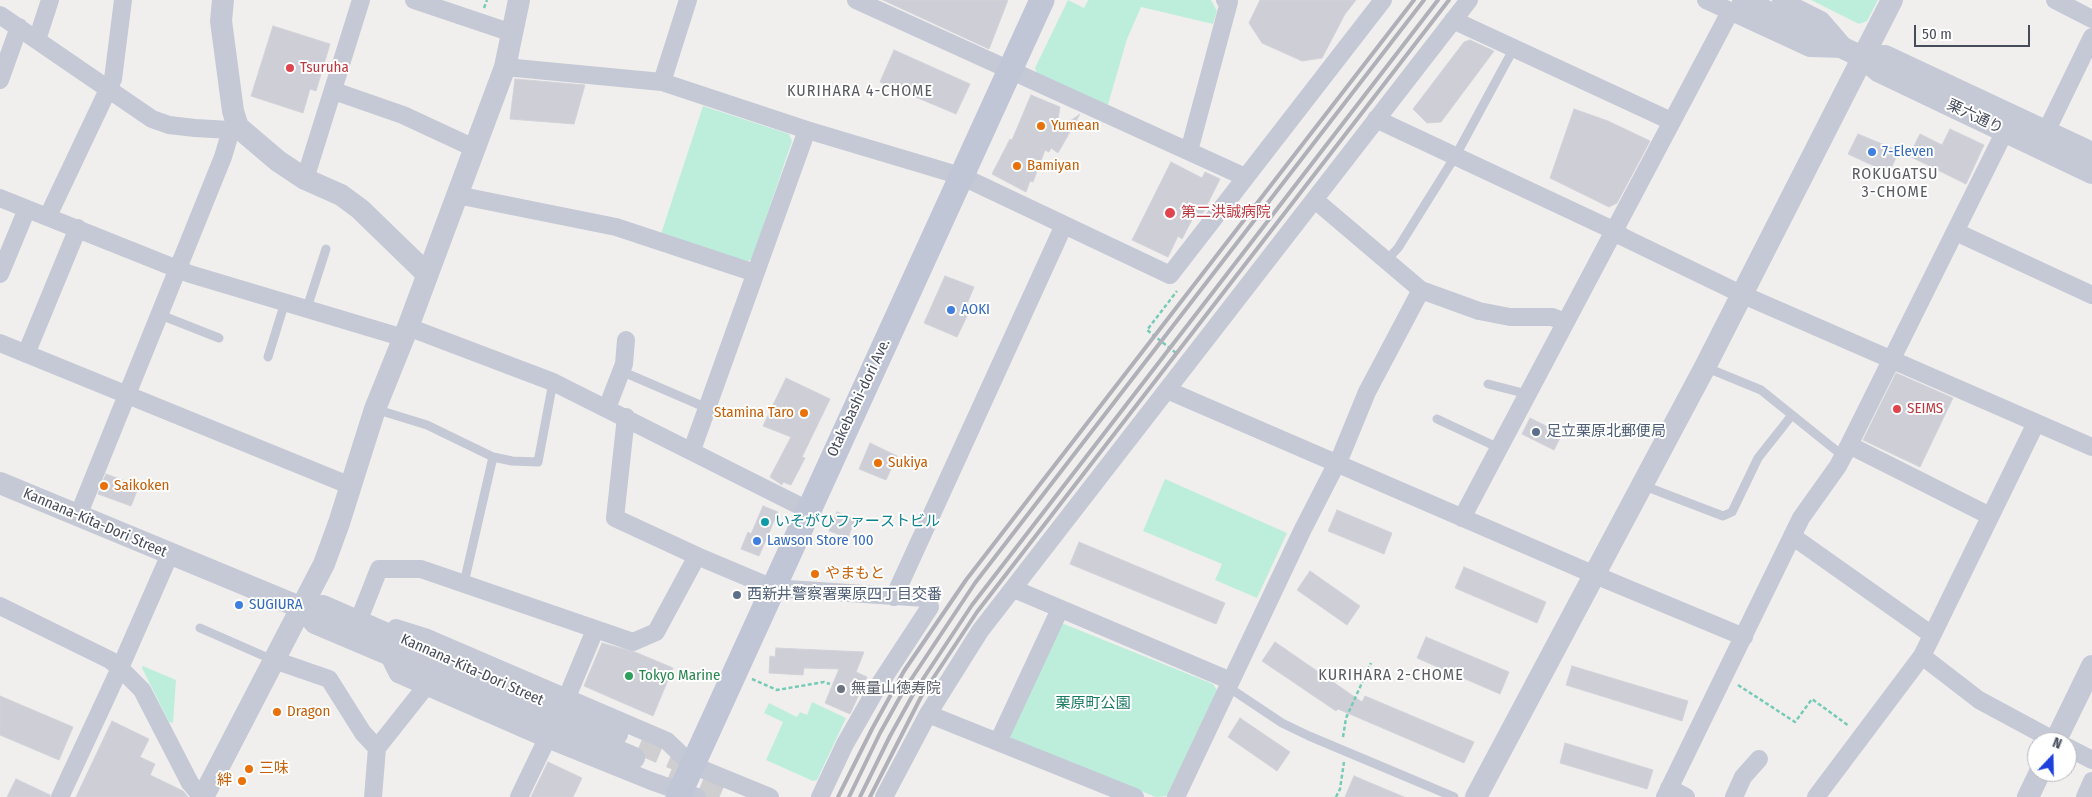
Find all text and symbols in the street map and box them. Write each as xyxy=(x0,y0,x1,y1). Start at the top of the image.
scale bar xyxy=(1917,15,2033,47)
text: 50 m xyxy=(1922,25,1952,43)
place label: Tsuruha xyxy=(300,59,349,77)
marker: Tsuruha xyxy=(284,62,296,74)
district label: KURIHARA 4-CHOME xyxy=(785,82,935,102)
street label: 栗六通り xyxy=(1944,96,2006,138)
place label: Yumean xyxy=(1051,117,1100,135)
marker: Yumean xyxy=(1035,120,1047,132)
place label: 7-Eleven xyxy=(1882,143,1934,161)
marker: 7-Eleven xyxy=(1866,146,1878,158)
place label: Bamiyan xyxy=(1027,157,1080,175)
marker: Bamiyan xyxy=(1011,160,1023,172)
district label: ROKUGATSU 3-CHOME xyxy=(1851,165,1939,203)
place label: 第二洪誠病院 xyxy=(1181,204,1271,222)
marker: 第二洪誠病院 xyxy=(1163,206,1177,220)
place label: AOKI xyxy=(961,301,990,319)
marker: AOKI xyxy=(945,304,957,316)
street label: Otakebashi-dori Ave. xyxy=(824,336,894,460)
place label: SEIMS xyxy=(1907,400,1943,418)
marker: SEIMS xyxy=(1891,403,1903,415)
place label: Stamina Taro xyxy=(714,404,794,422)
marker: Stamina Taro xyxy=(798,407,810,419)
place label: 足立栗原北郵便局 xyxy=(1546,423,1666,441)
marker: 足立栗原北郵便局 xyxy=(1530,426,1542,438)
place label: Sukiya xyxy=(888,454,928,472)
marker: Sukiya xyxy=(872,457,884,469)
place label: Saikoken xyxy=(114,477,169,495)
marker: Saikoken xyxy=(98,480,110,492)
street label: Kannana-Kita-Dori Street xyxy=(20,485,170,561)
place label: いそがひファーストビル xyxy=(775,513,940,531)
marker: いそがひファーストビル xyxy=(759,516,771,528)
place label: Lawson Store 100 xyxy=(767,532,874,550)
marker: Lawson Store 100 xyxy=(751,535,763,547)
place label: やまもと xyxy=(825,565,885,583)
marker: やまもと xyxy=(809,568,821,580)
place label: 西新井警察署栗原四丁目交番 xyxy=(747,586,942,604)
marker: 西新井警察署栗原四丁目交番 xyxy=(731,589,743,601)
place label: SUGIURA xyxy=(249,596,303,614)
marker: SUGIURA xyxy=(233,599,245,611)
street label: Kannana-Kita-Dori Street xyxy=(398,630,546,710)
district label: KURIHARA 2-CHOME xyxy=(1316,666,1466,686)
place label: Tokyo Marine xyxy=(639,667,720,685)
marker: Tokyo Marine xyxy=(623,670,635,682)
place label: 無量山徳寿院 xyxy=(851,680,941,698)
marker: 無量山徳寿院 xyxy=(835,683,847,695)
park label: 栗原町公園 xyxy=(1056,695,1130,713)
place label: Dragon xyxy=(287,703,330,721)
marker: Dragon xyxy=(271,706,283,718)
north arrow xyxy=(2027,732,2077,782)
text: N xyxy=(2050,734,2064,753)
place label: 三味 xyxy=(259,760,289,778)
marker: 三味 xyxy=(243,763,255,775)
place label: 絆 xyxy=(217,772,232,790)
marker: 絆 xyxy=(236,775,248,787)

